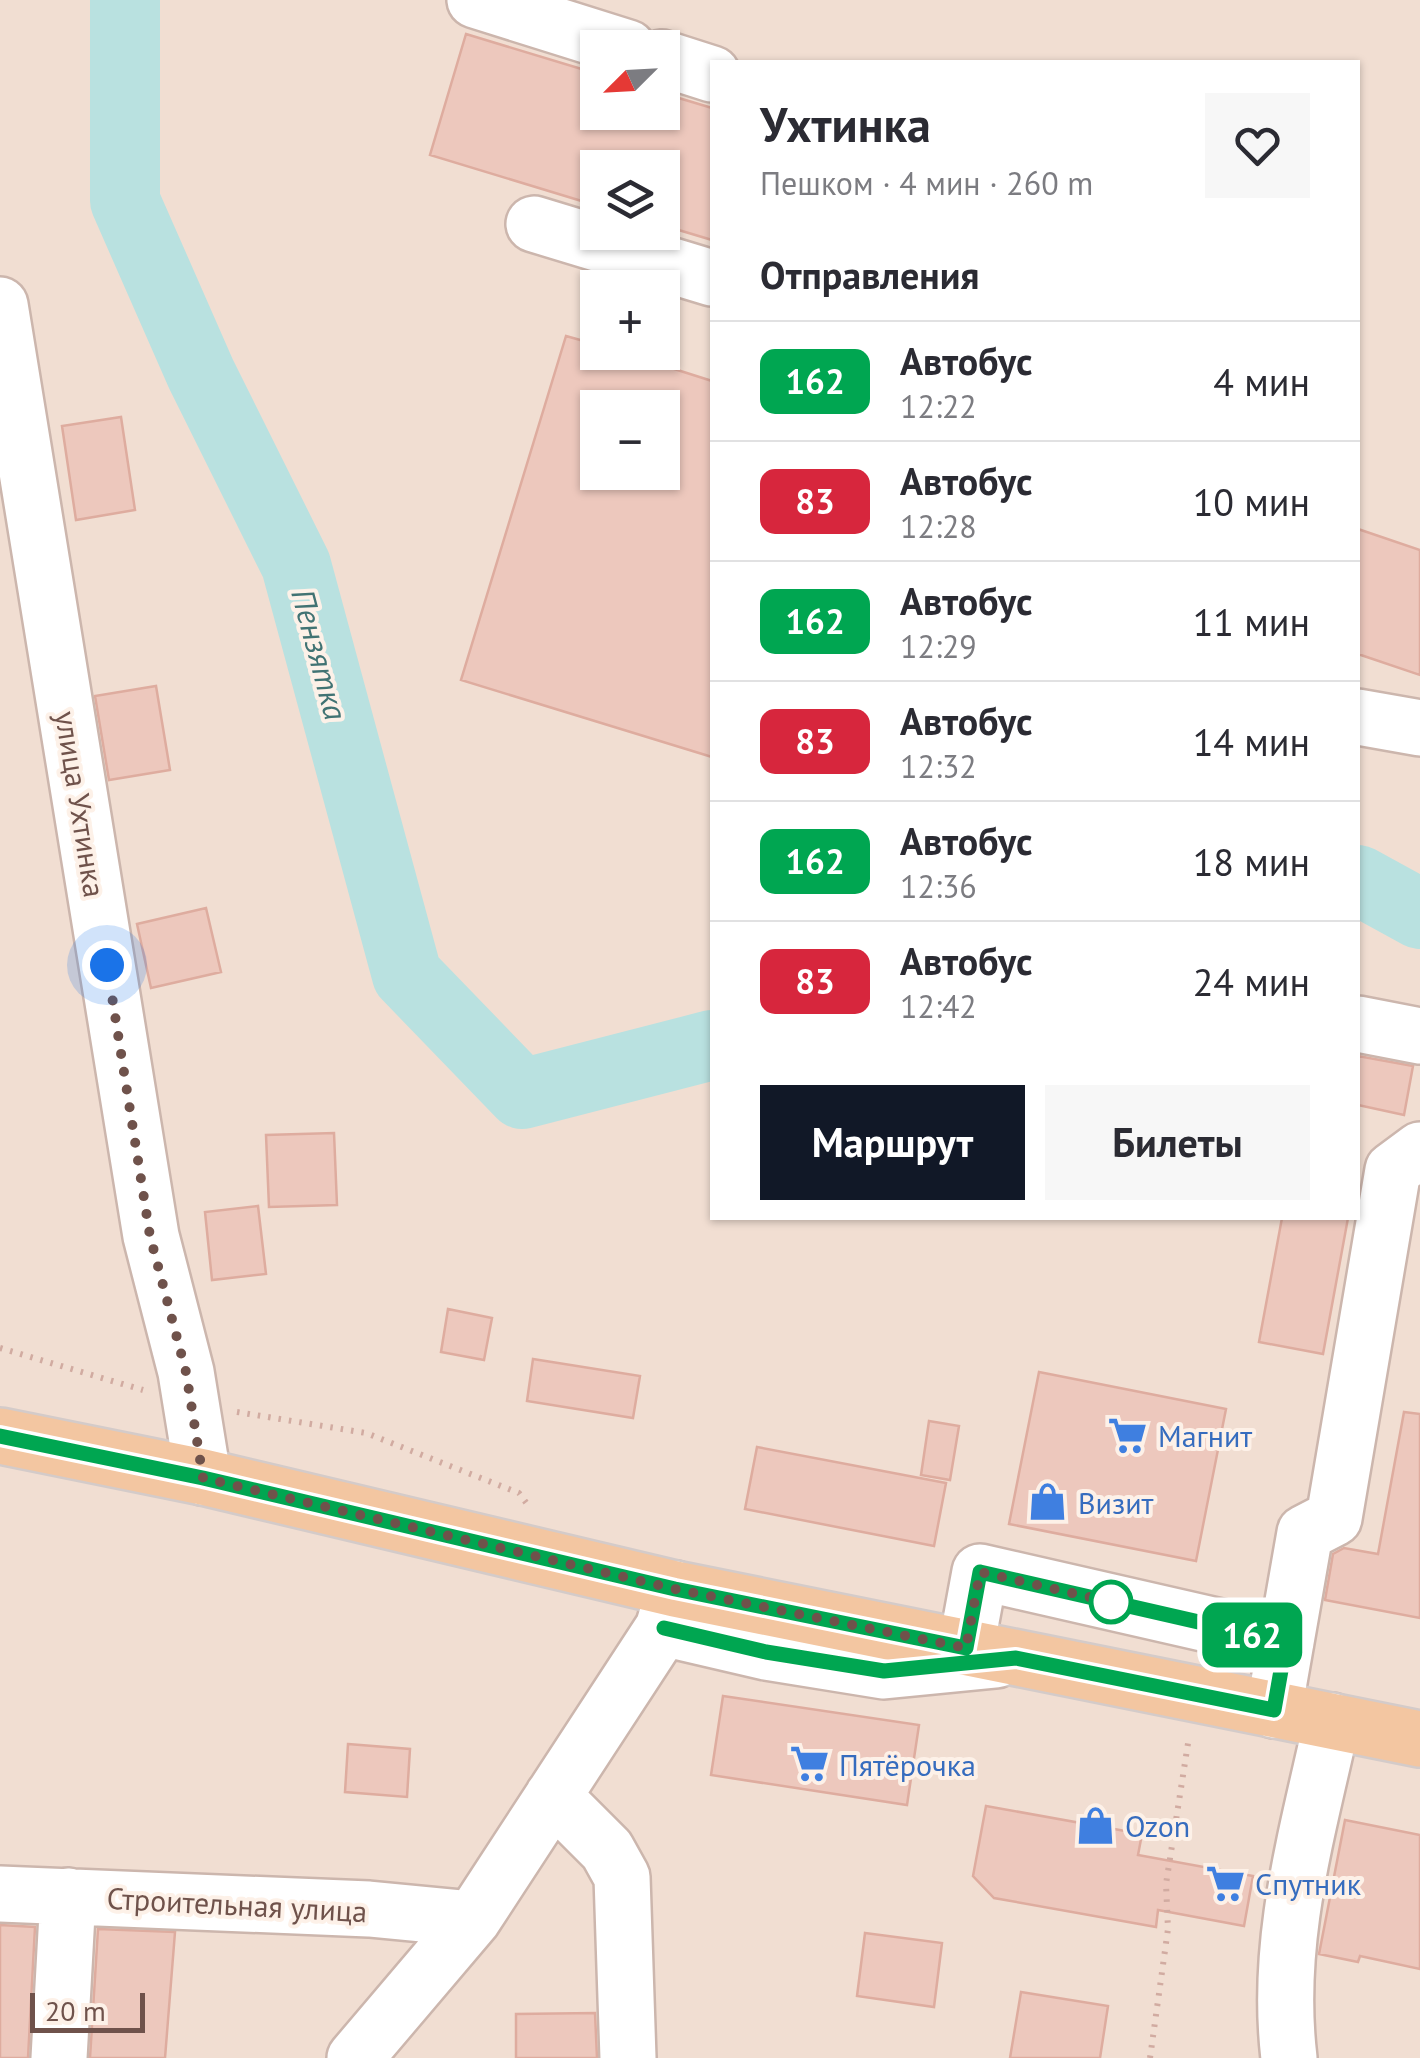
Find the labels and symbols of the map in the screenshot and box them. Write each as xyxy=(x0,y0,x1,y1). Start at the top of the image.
north arrow xyxy=(580,30,680,130)
water label: Пензятка xyxy=(282,584,358,724)
street label: улица Ухтинка xyxy=(47,708,115,900)
your location xyxy=(82,940,132,990)
supermarket icon: Магнит xyxy=(1107,1414,1149,1456)
place label: Магнит xyxy=(1158,1416,1252,1455)
shop icon: Визит xyxy=(1027,1481,1069,1523)
place label: Визит xyxy=(1078,1483,1154,1522)
unlabelled marker xyxy=(1090,1581,1132,1623)
line badge: 162 xyxy=(1194,1602,1310,1668)
supermarket icon: Пятёрочка xyxy=(788,1743,830,1785)
place label: Пятёрочка xyxy=(839,1745,976,1784)
shop icon: Ozon xyxy=(1074,1804,1116,1846)
place label: Ozon xyxy=(1125,1806,1190,1845)
supermarket icon: Спутник xyxy=(1204,1862,1246,1904)
place label: Спутник xyxy=(1255,1864,1362,1903)
street label: Строительная улица xyxy=(106,1878,368,1930)
scale bar xyxy=(30,1988,145,2032)

